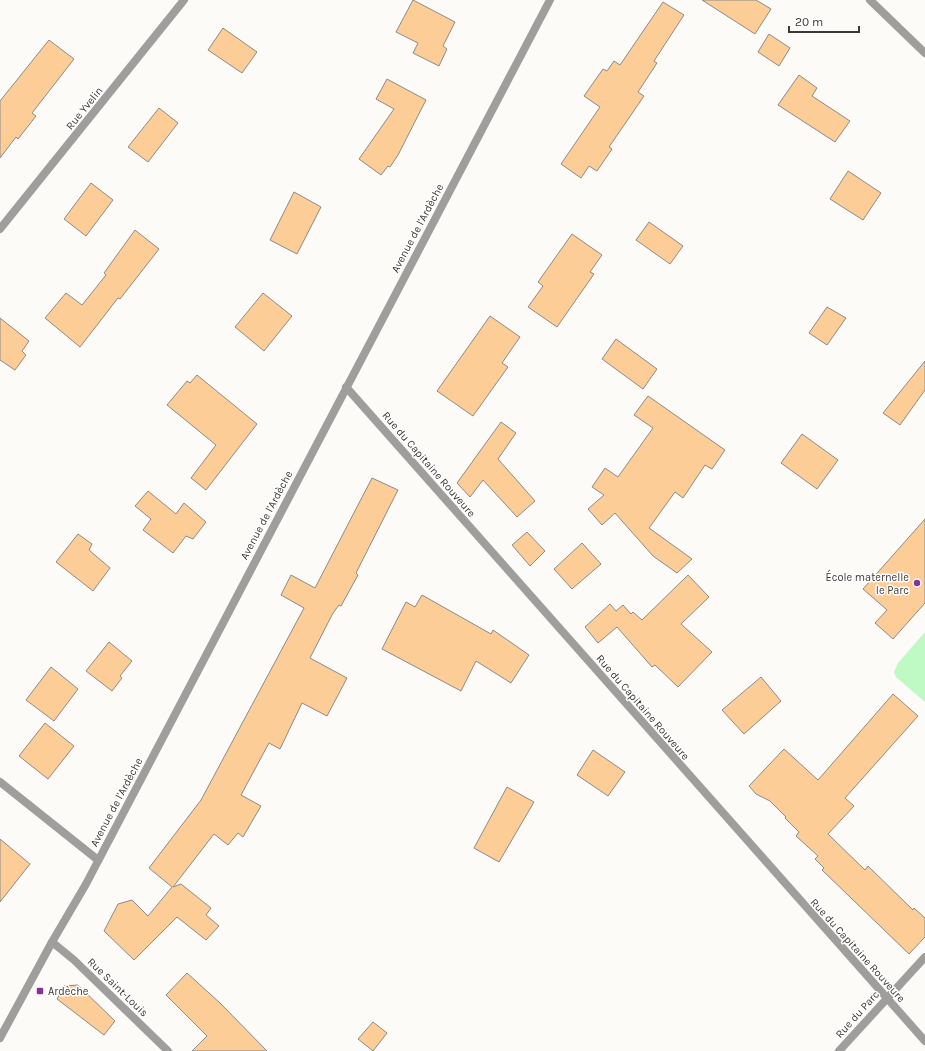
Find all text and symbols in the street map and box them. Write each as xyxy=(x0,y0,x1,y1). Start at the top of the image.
scale bar xyxy=(789,8,859,34)
text: 20 m xyxy=(795,15,823,29)
street label: Rue Yvelin xyxy=(63,84,106,132)
street label: Avenue de l'Ardèche xyxy=(389,181,446,275)
street label: Rue du Capitaine Rouveure xyxy=(379,409,478,520)
street label: Avenue de l'Ardèche xyxy=(238,468,295,562)
place label: École maternelle le Parc xyxy=(826,569,909,597)
marker: École maternelle le Parc xyxy=(912,578,922,588)
street label: Rue du Capitaine Rouveure xyxy=(593,652,692,763)
street label: Avenue de l'Ardèche xyxy=(88,755,145,849)
street label: Rue du Capitaine Rouveure xyxy=(808,896,908,1005)
street label: Rue Saint-Louis xyxy=(85,955,151,1020)
place label: Ardèche xyxy=(48,985,89,998)
marker: Ardèche xyxy=(35,986,45,996)
street label: Rue du Parc xyxy=(833,988,882,1041)

